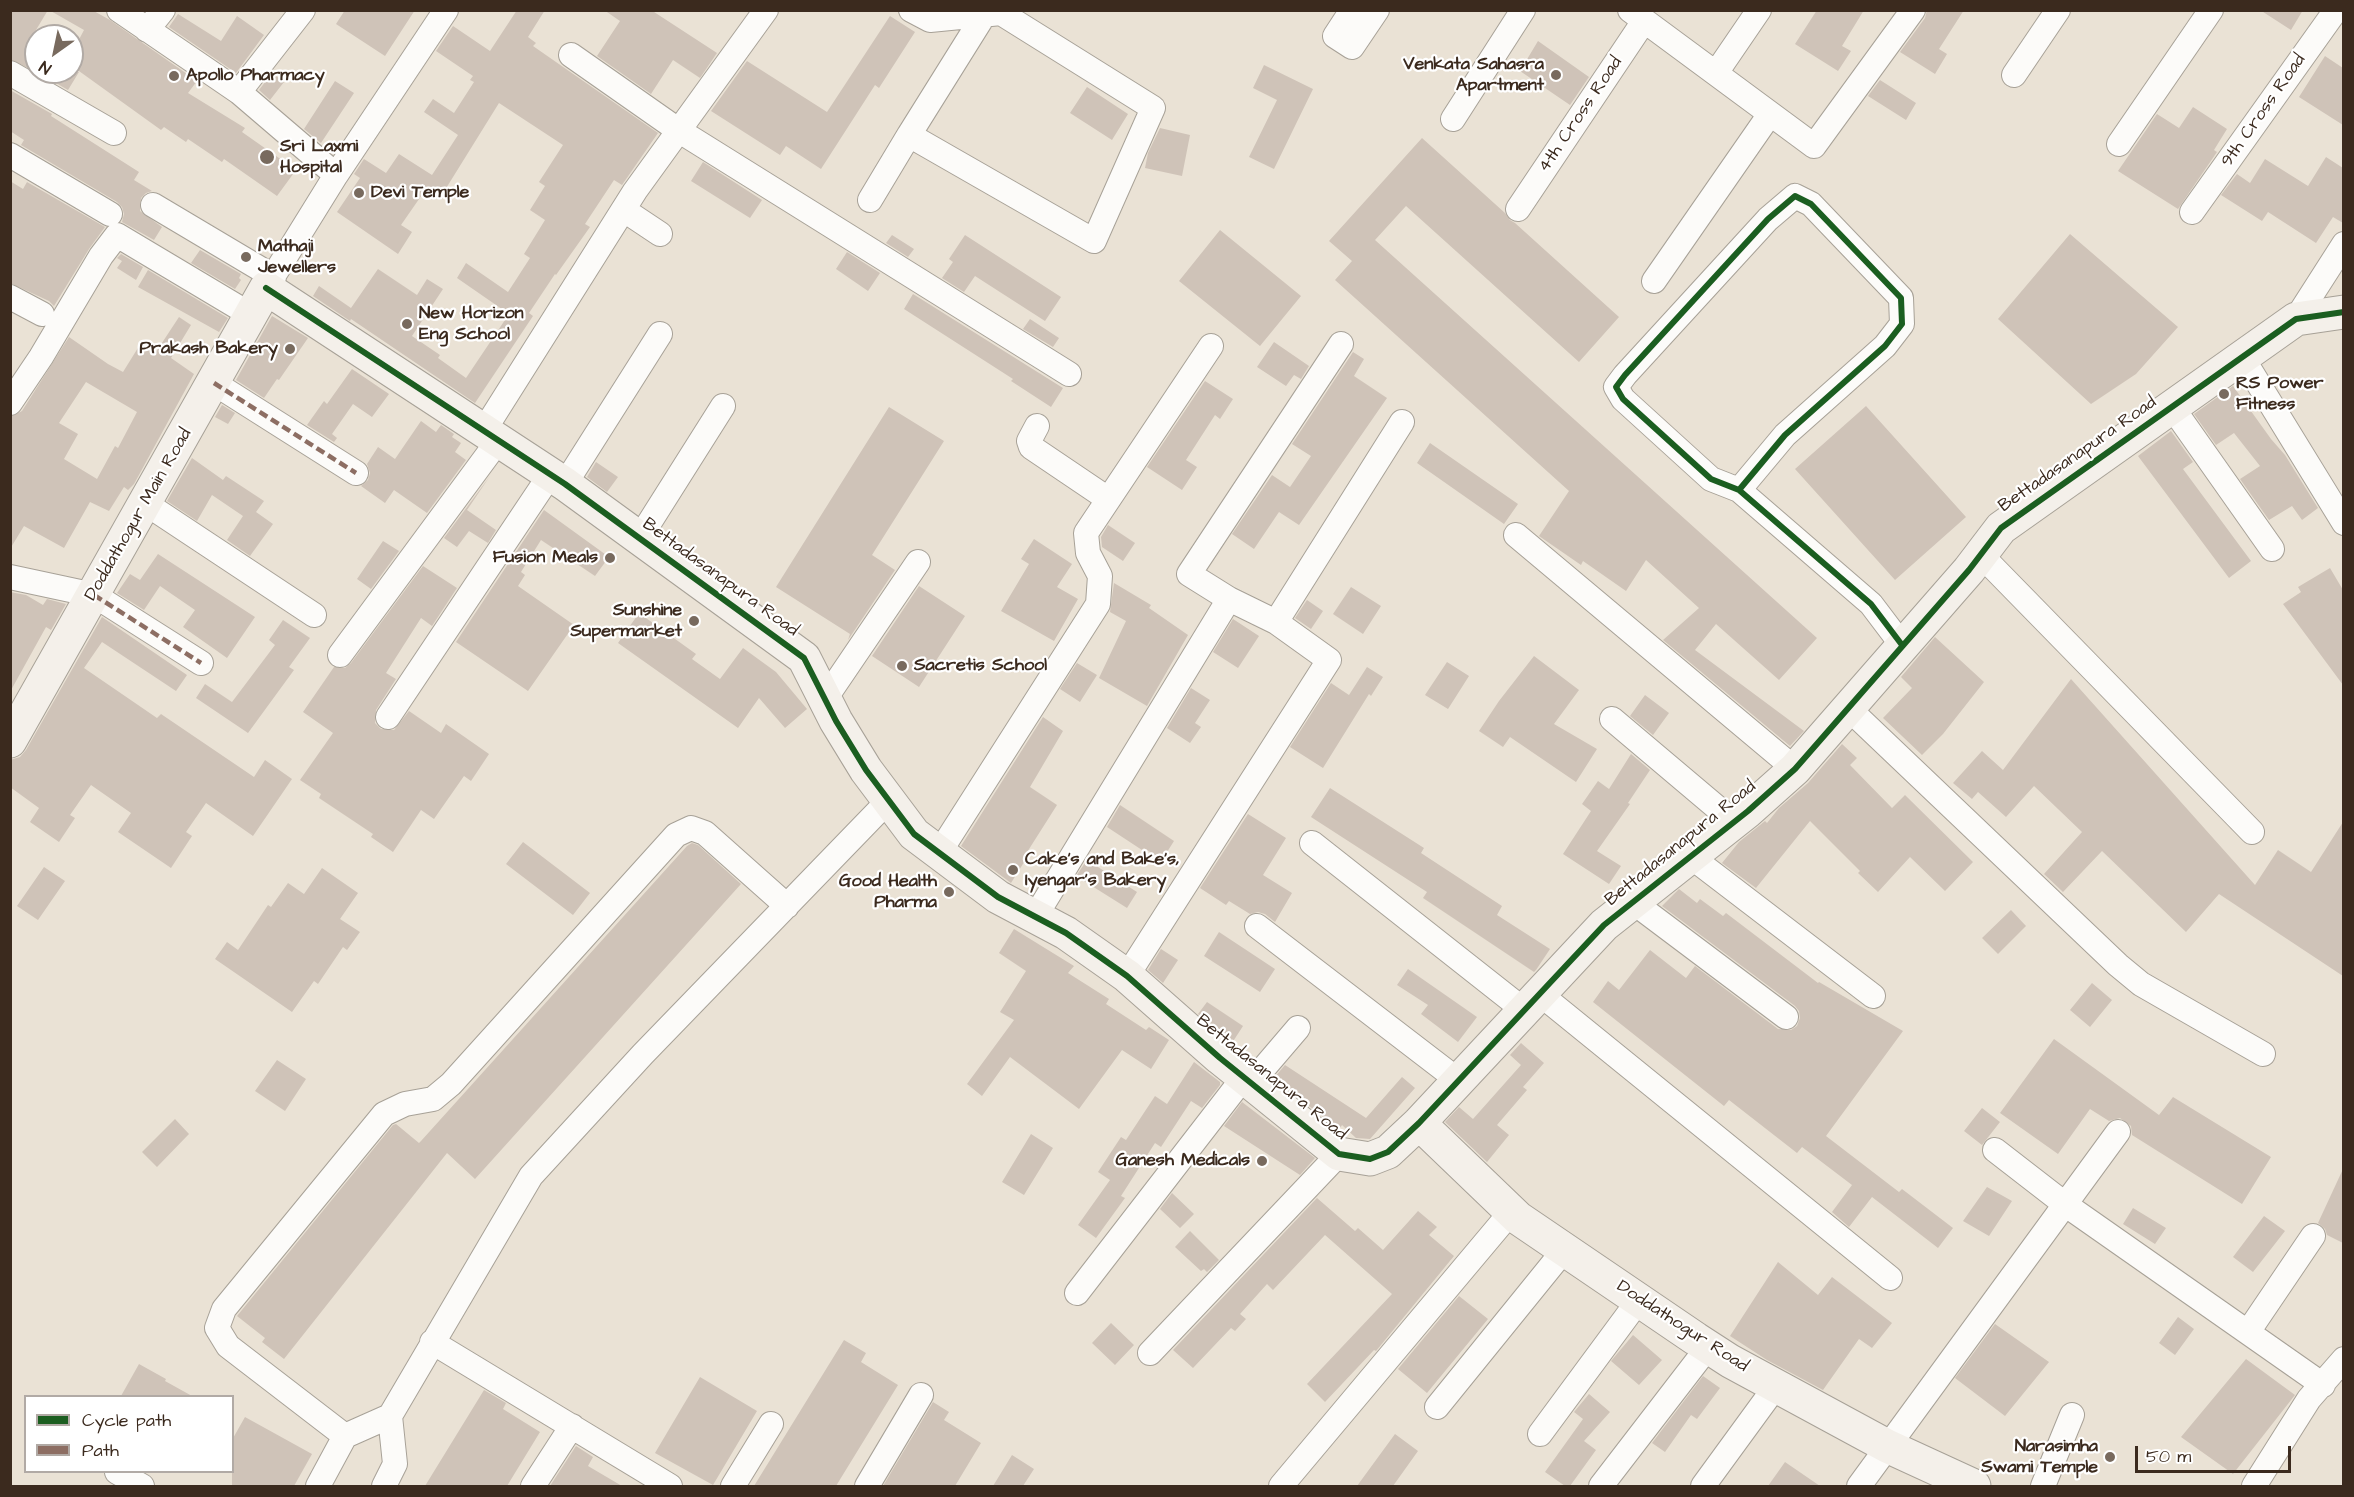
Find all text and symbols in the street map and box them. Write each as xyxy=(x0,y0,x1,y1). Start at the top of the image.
north arrow xyxy=(24,24,84,84)
street label: 9th Cross Road xyxy=(2217,50,2311,172)
street label: 4th Cross Road xyxy=(1534,53,1628,177)
place label: Venkata Sahasra Apartment xyxy=(1403,54,1544,97)
text: N xyxy=(35,55,55,79)
place label: Apollo Pharmacy xyxy=(186,65,325,87)
marker: Venkata Sahasra Apartment xyxy=(1549,68,1563,82)
marker: Apollo Pharmacy xyxy=(167,69,181,83)
place label: Sri Laxmi Hospital xyxy=(280,136,358,178)
marker: Sri Laxmi Hospital xyxy=(258,148,276,166)
place label: Devi Temple xyxy=(371,182,469,204)
marker: Devi Temple xyxy=(352,186,366,200)
place label: Mathaji Jewellers xyxy=(258,236,336,278)
marker: Mathaji Jewellers xyxy=(239,250,253,264)
place label: New Horizon Eng School xyxy=(419,303,524,346)
marker: New Horizon Eng School xyxy=(400,317,414,331)
place label: Prakash Bakery xyxy=(140,338,278,360)
marker: Prakash Bakery xyxy=(283,342,297,356)
place label: RS Power Fitness xyxy=(2236,373,2323,416)
marker: RS Power Fitness xyxy=(2217,387,2231,401)
street label: Bettadasanapura Road xyxy=(1995,392,2161,518)
street label: Doddathogur Main Road xyxy=(81,425,197,605)
street label: Bettadasanapura Road xyxy=(638,514,802,642)
place label: Fusion Meals xyxy=(493,547,598,569)
marker: Fusion Meals xyxy=(603,551,617,565)
place label: Sunshine Supermarket xyxy=(570,600,682,642)
marker: Sunshine Supermarket xyxy=(687,614,701,628)
place label: Sacretis School xyxy=(914,655,1047,677)
marker: Sacretis School xyxy=(895,659,909,673)
street label: Bettadasanapura Road xyxy=(1601,777,1761,911)
place label: Cake's and Bake's, Iyengar's Bakery xyxy=(1025,849,1179,892)
marker: Cake's and Bake's, Iyengar's Bakery xyxy=(1006,863,1020,877)
place label: Good Health Pharma xyxy=(839,871,937,914)
marker: Good Health Pharma xyxy=(942,885,956,899)
street label: Bettadasanapura Road xyxy=(1191,1011,1351,1145)
place label: Ganesh Medicals xyxy=(1115,1150,1250,1172)
marker: Ganesh Medicals xyxy=(1255,1154,1269,1168)
street label: Doddathogur Road xyxy=(1612,1276,1752,1378)
legend xyxy=(24,1395,234,1473)
text: Cycle path xyxy=(82,1408,171,1433)
scale bar xyxy=(2138,1434,2294,1472)
place label: Narasimha Swami Temple xyxy=(1981,1436,2098,1478)
text: Path xyxy=(82,1438,119,1463)
text: 50 m xyxy=(2146,1444,2191,1469)
marker: Narasimha Swami Temple xyxy=(2103,1450,2117,1464)

